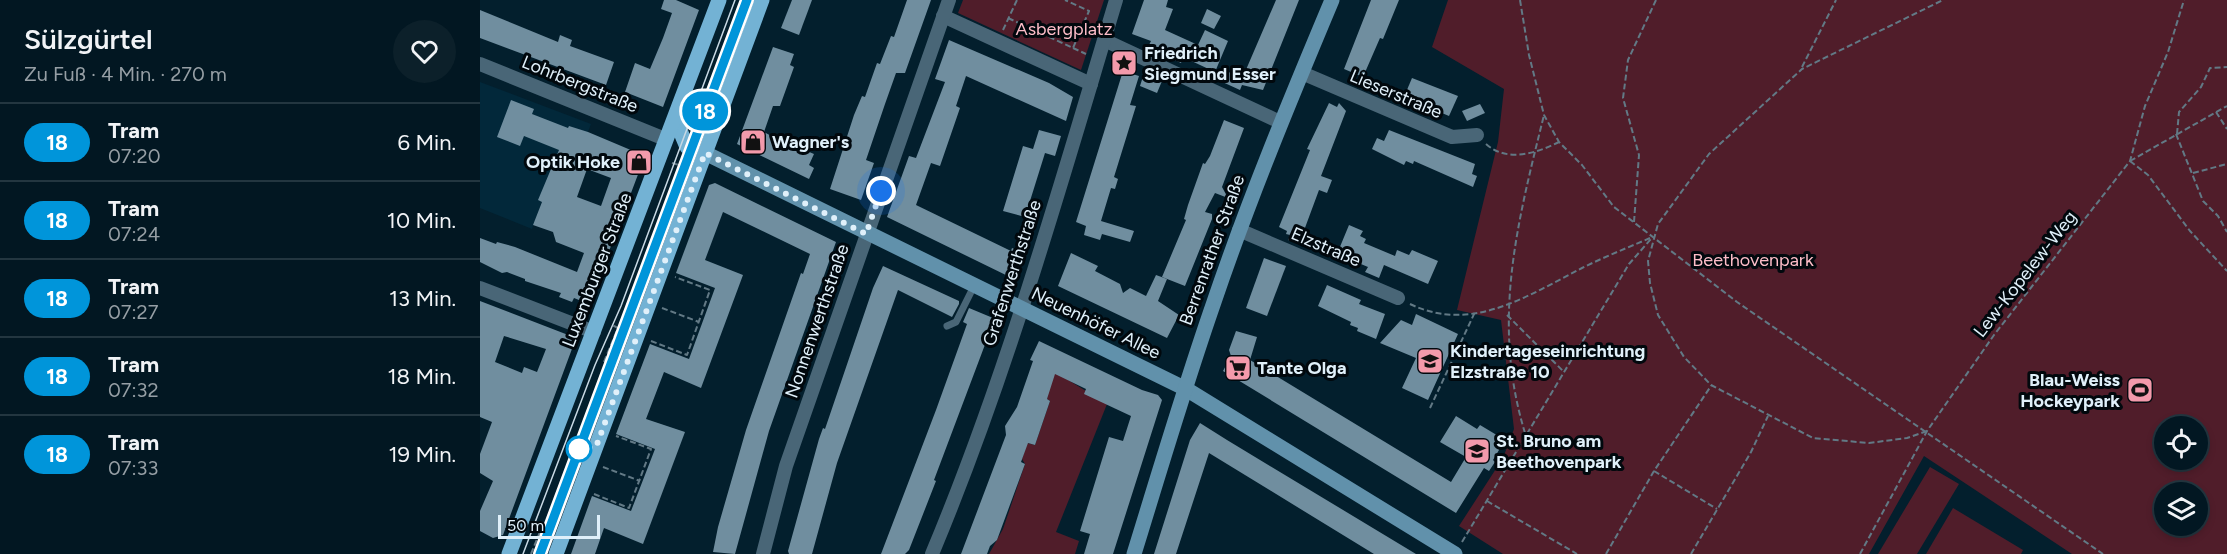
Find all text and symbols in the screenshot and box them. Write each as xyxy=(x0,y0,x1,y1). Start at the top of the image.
park label: Asbergplatz xyxy=(1015,18,1113,40)
button: heart xyxy=(393,20,456,83)
text: Sülzgürtel xyxy=(24,22,153,56)
place label: Friedrich Siegmund Esser xyxy=(1144,42,1276,85)
place icon: Friedrich Siegmund Esser xyxy=(1109,48,1139,78)
street label: Lohrbergstraße xyxy=(519,51,641,117)
text: Zu Fuß · 4 Min. · 270 m xyxy=(24,62,227,86)
street label: Lieserstraße xyxy=(1347,65,1446,123)
line badge: 18 xyxy=(678,92,732,130)
text: 18 xyxy=(694,99,716,124)
text: Tram xyxy=(108,117,159,144)
shop icon: Wagner's xyxy=(738,127,768,157)
text: 6 Min. xyxy=(398,129,456,156)
text: 18 xyxy=(46,130,68,155)
place label: Wagner's xyxy=(772,131,850,153)
text: 07:20 xyxy=(108,144,161,168)
shop icon: Optik Hoke xyxy=(624,147,654,177)
place label: Optik Hoke xyxy=(526,151,620,173)
street label: Berrenrather Straße xyxy=(1175,172,1249,328)
your location xyxy=(866,176,896,206)
street label: Luxemburger Straße xyxy=(557,189,637,350)
text: Tram xyxy=(108,195,159,222)
street label: Grafenwerthstraße xyxy=(978,197,1046,349)
street label: Lew-Kopelew-Weg xyxy=(1969,206,2081,342)
text: 10 Min. xyxy=(387,207,456,234)
text: 18 xyxy=(46,208,68,233)
text: 07:24 xyxy=(108,222,160,246)
street label: Elzstraße xyxy=(1288,222,1364,272)
street label: Nonnenwerthstraße xyxy=(780,241,854,401)
park label: Beethovenpark xyxy=(1692,249,1814,271)
text: Tram xyxy=(108,273,159,300)
street label: Neuenhöfer Allee xyxy=(1028,282,1164,364)
text: 13 Min. xyxy=(389,285,456,312)
text: 18 xyxy=(46,286,68,311)
text: 07:27 xyxy=(108,300,159,324)
place label: Kindertageseinrichtung Elzstraße 10 xyxy=(1450,340,1645,383)
school or university icon: Kindertageseinrichtung Elzstraße 10 xyxy=(1415,346,1445,376)
text: Tram xyxy=(108,351,159,378)
supermarket icon: Tante Olga xyxy=(1223,353,1253,383)
place label: Tante Olga xyxy=(1257,357,1346,379)
text: 18 Min. xyxy=(387,363,456,390)
text: 18 xyxy=(46,364,68,389)
place label: Blau-Weiss Hockeypark xyxy=(2020,369,2121,412)
sports icon: Blau-Weiss Hockeypark xyxy=(2125,375,2155,405)
text: 07:32 xyxy=(108,378,159,402)
map controls xyxy=(2154,416,2208,536)
button: locate xyxy=(2154,416,2208,470)
text: Tram xyxy=(108,429,159,456)
place label: St. Bruno am Beethovenpark xyxy=(1496,430,1622,473)
unlabelled marker xyxy=(566,436,592,462)
school or university icon: St. Bruno am Beethovenpark xyxy=(1462,436,1492,466)
text: 19 Min. xyxy=(388,441,456,468)
text: 18 xyxy=(46,442,68,467)
text: 07:33 xyxy=(108,456,158,480)
button: layers xyxy=(2154,482,2208,536)
scale bar xyxy=(498,512,600,540)
text: 50 m xyxy=(507,516,544,535)

